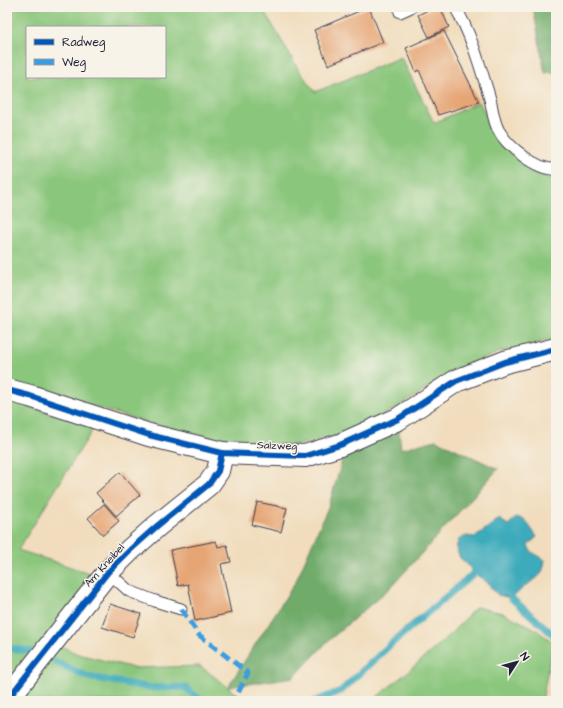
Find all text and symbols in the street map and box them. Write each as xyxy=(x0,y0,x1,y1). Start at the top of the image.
legend xyxy=(26,26,166,78)
text: Radweg xyxy=(62,34,105,52)
text: Weg xyxy=(62,54,86,72)
street label: Salzweg xyxy=(257,437,298,455)
street label: Am Kneibel xyxy=(81,540,128,590)
north arrow xyxy=(497,642,537,682)
text: N xyxy=(517,649,533,664)

